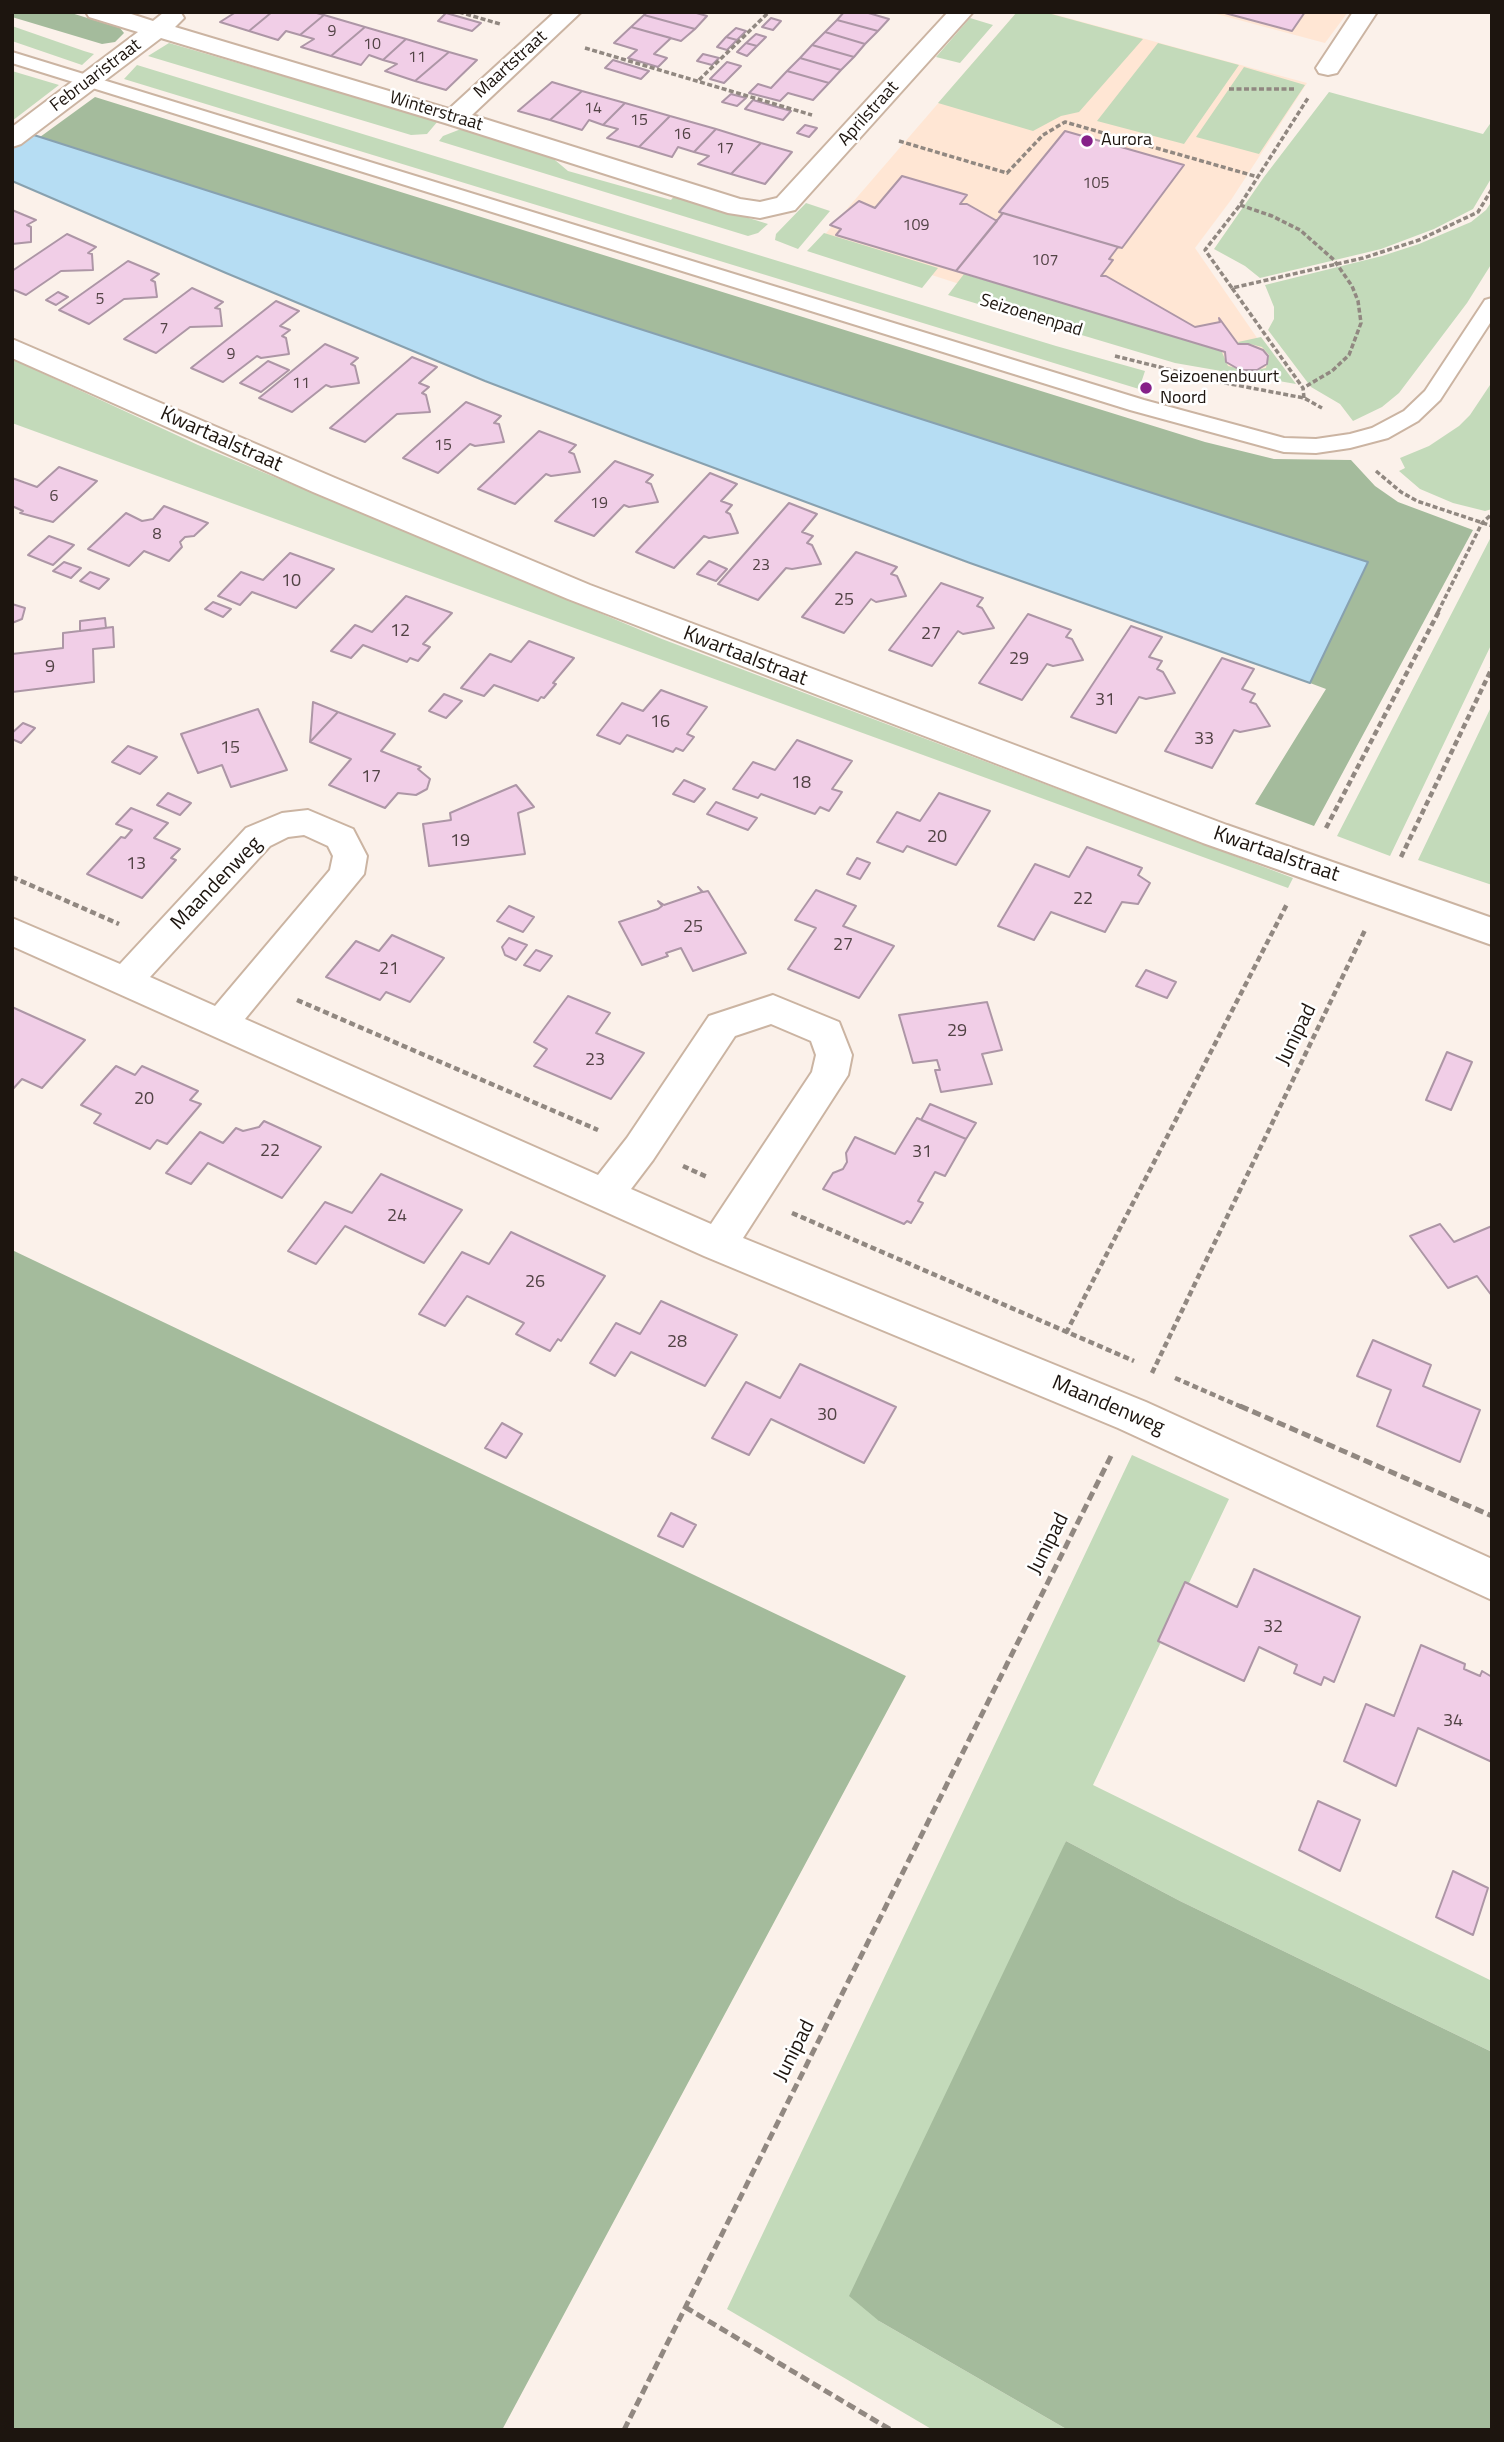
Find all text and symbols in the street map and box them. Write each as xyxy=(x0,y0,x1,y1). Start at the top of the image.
house number: 9 xyxy=(328,22,336,42)
street label: Maartstraat xyxy=(470,27,552,103)
street label: Februaristraat xyxy=(46,35,146,117)
house number: 10 xyxy=(363,35,381,55)
house number: 11 xyxy=(408,48,426,68)
street label: Aprilstraat xyxy=(834,77,904,151)
street label: Winterstraat xyxy=(387,88,485,136)
house number: 14 xyxy=(584,99,602,119)
house number: 15 xyxy=(630,111,648,131)
house number: 16 xyxy=(673,125,691,145)
place label: Aurora xyxy=(1101,130,1152,152)
marker: Aurora xyxy=(1079,133,1095,149)
house number: 17 xyxy=(716,139,734,159)
house number: 105 xyxy=(1083,174,1109,194)
house number: 109 xyxy=(903,216,929,236)
house number: 107 xyxy=(1032,251,1058,271)
house number: 5 xyxy=(96,290,104,310)
street label: Seizoenenpad xyxy=(977,290,1085,342)
house number: 7 xyxy=(160,319,168,339)
house number: 9 xyxy=(227,345,235,365)
place label: Seizoenenbuurt Noord xyxy=(1160,367,1279,410)
house number: 11 xyxy=(292,374,310,394)
marker: Seizoenenbuurt Noord xyxy=(1138,380,1154,396)
street label: Kwartaalstraat xyxy=(156,402,286,478)
house number: 15 xyxy=(434,436,452,456)
house number: 6 xyxy=(50,487,58,507)
house number: 19 xyxy=(590,494,608,514)
house number: 8 xyxy=(153,525,161,545)
house number: 23 xyxy=(752,556,770,576)
house number: 10 xyxy=(281,571,301,593)
house number: 25 xyxy=(834,590,854,612)
house number: 12 xyxy=(390,621,410,643)
street label: Kwartaalstraat xyxy=(679,622,811,692)
house number: 27 xyxy=(921,624,941,646)
house number: 29 xyxy=(1009,649,1029,671)
house number: 9 xyxy=(45,657,55,679)
house number: 31 xyxy=(1095,690,1115,712)
house number: 16 xyxy=(650,712,670,734)
house number: 33 xyxy=(1194,729,1214,751)
house number: 15 xyxy=(220,738,240,760)
house number: 17 xyxy=(361,767,381,789)
house number: 18 xyxy=(791,773,811,795)
street label: Kwartaalstraat xyxy=(1210,822,1342,888)
house number: 20 xyxy=(927,827,947,849)
house number: 19 xyxy=(450,831,470,853)
street label: Maandenweg xyxy=(166,832,268,936)
house number: 13 xyxy=(126,854,146,876)
house number: 22 xyxy=(1073,889,1093,911)
house number: 25 xyxy=(683,917,703,939)
house number: 27 xyxy=(833,935,853,957)
house number: 21 xyxy=(379,959,399,981)
street label: Junipad xyxy=(1271,1000,1323,1070)
house number: 29 xyxy=(947,1021,967,1043)
house number: 23 xyxy=(585,1050,605,1072)
house number: 20 xyxy=(134,1089,154,1111)
house number: 22 xyxy=(260,1141,280,1163)
house number: 31 xyxy=(912,1142,932,1164)
house number: 24 xyxy=(387,1206,407,1228)
house number: 26 xyxy=(525,1272,545,1294)
house number: 28 xyxy=(667,1332,687,1354)
street label: Maandenweg xyxy=(1048,1371,1168,1441)
house number: 30 xyxy=(817,1405,837,1427)
street label: Junipad xyxy=(1023,1509,1075,1579)
house number: 32 xyxy=(1263,1617,1283,1639)
house number: 34 xyxy=(1443,1711,1463,1733)
street label: Junipad xyxy=(769,2016,821,2086)

